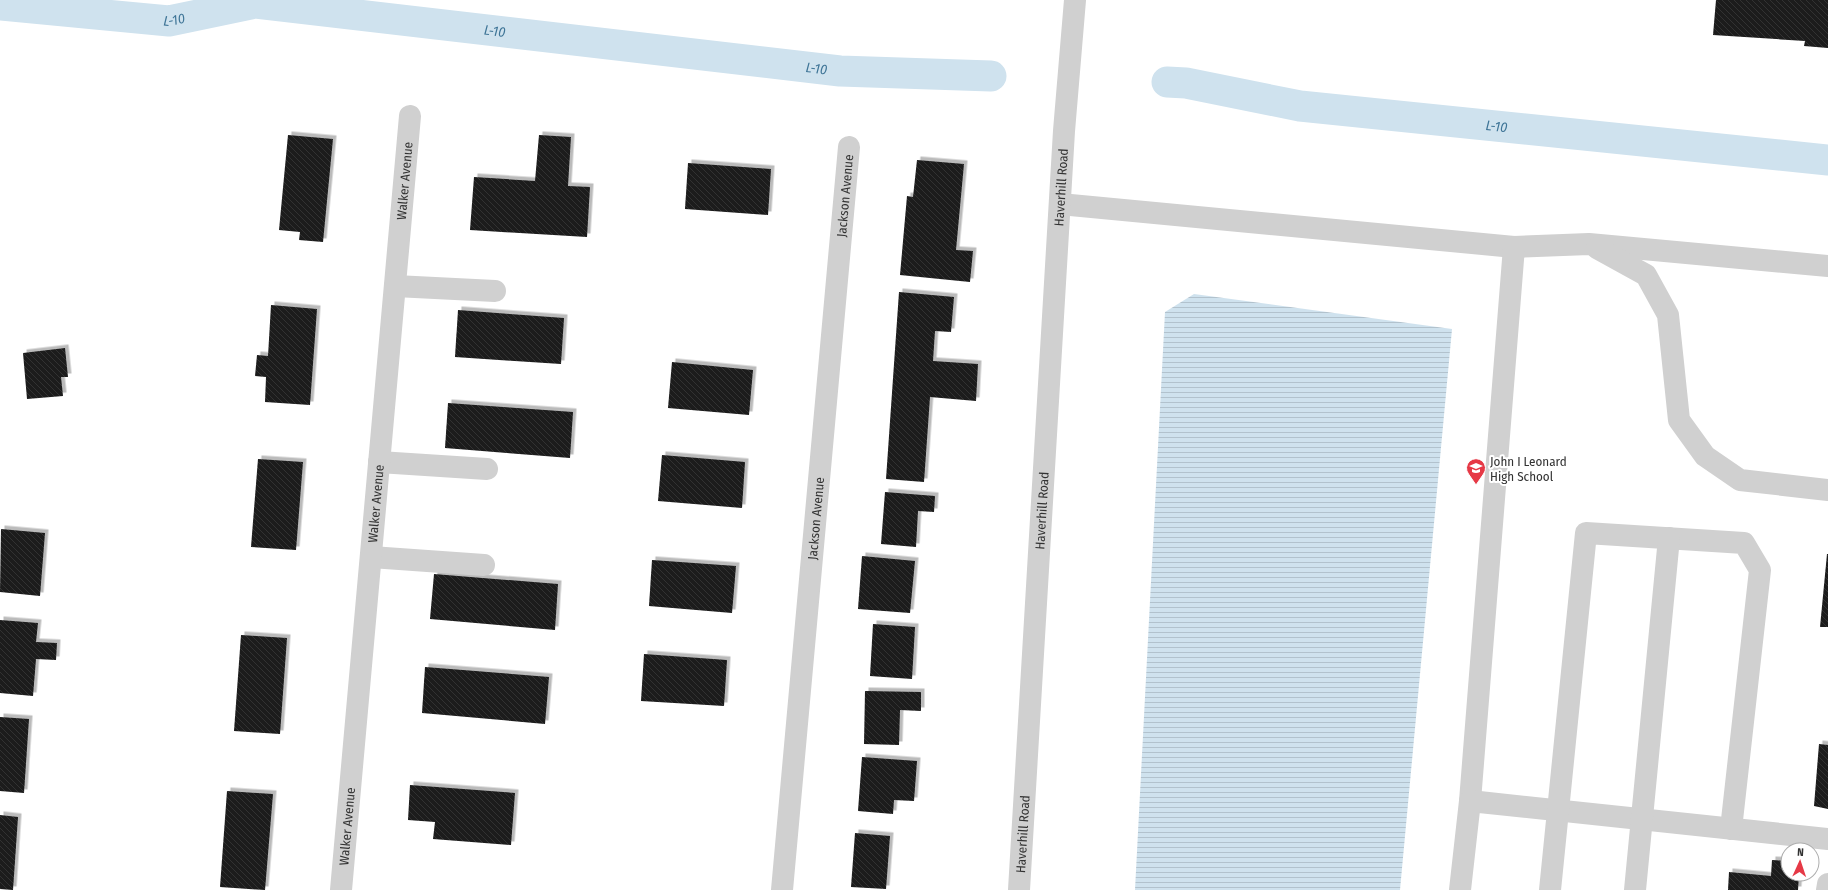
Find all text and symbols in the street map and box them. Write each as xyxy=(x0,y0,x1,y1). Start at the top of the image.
water label: L-10 xyxy=(163,10,187,30)
water label: L-10 xyxy=(483,22,506,41)
water label: L-10 xyxy=(805,59,828,78)
water label: L-10 xyxy=(1485,117,1508,136)
street label: Walker Avenue xyxy=(394,141,416,220)
street label: Haverhill Road xyxy=(1051,148,1071,227)
street label: Jackson Avenue xyxy=(834,154,856,238)
place label: John I Leonard High School xyxy=(1490,454,1567,484)
school or university icon: John I Leonard High School xyxy=(1465,457,1487,485)
street label: Walker Avenue xyxy=(365,464,387,543)
street label: Haverhill Road xyxy=(1032,471,1052,550)
street label: Jackson Avenue xyxy=(805,477,827,561)
street label: Walker Avenue xyxy=(336,787,358,866)
street label: Haverhill Road xyxy=(1013,795,1033,873)
north arrow xyxy=(1780,842,1820,882)
text: N xyxy=(1797,846,1804,859)

